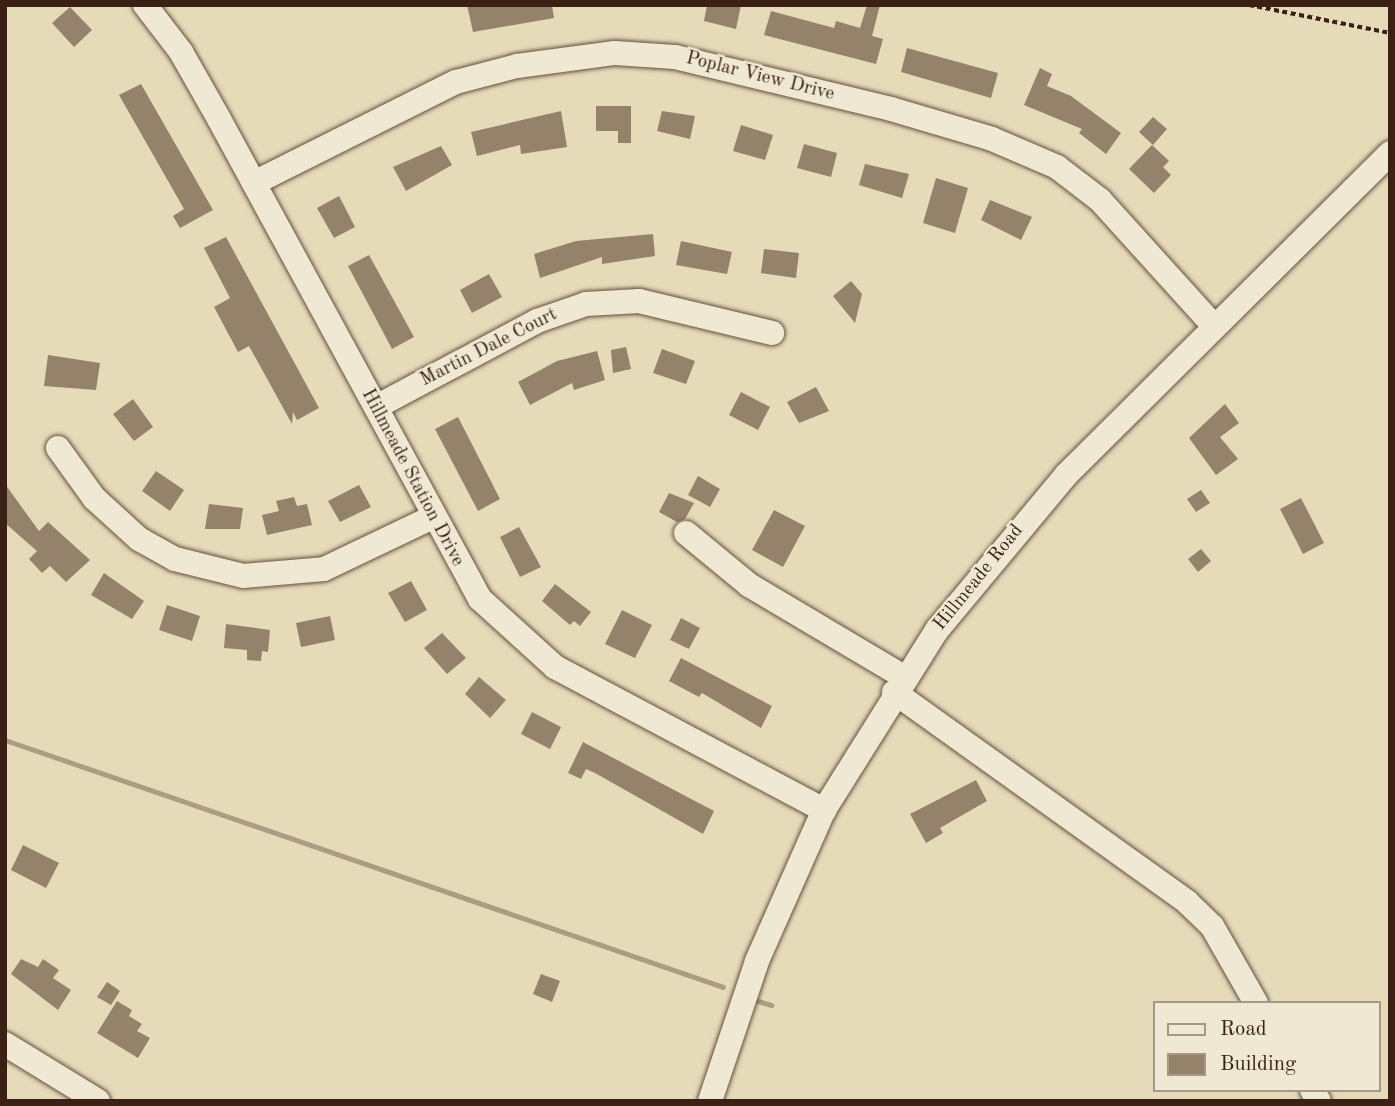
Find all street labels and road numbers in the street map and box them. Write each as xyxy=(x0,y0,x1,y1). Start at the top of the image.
street label: Poplar View Drive xyxy=(683,48,837,106)
street label: Martin Dale Court xyxy=(417,304,561,392)
street label: Hillmeade Station Drive xyxy=(356,385,468,571)
street label: Hillmeade Road xyxy=(929,520,1029,636)

